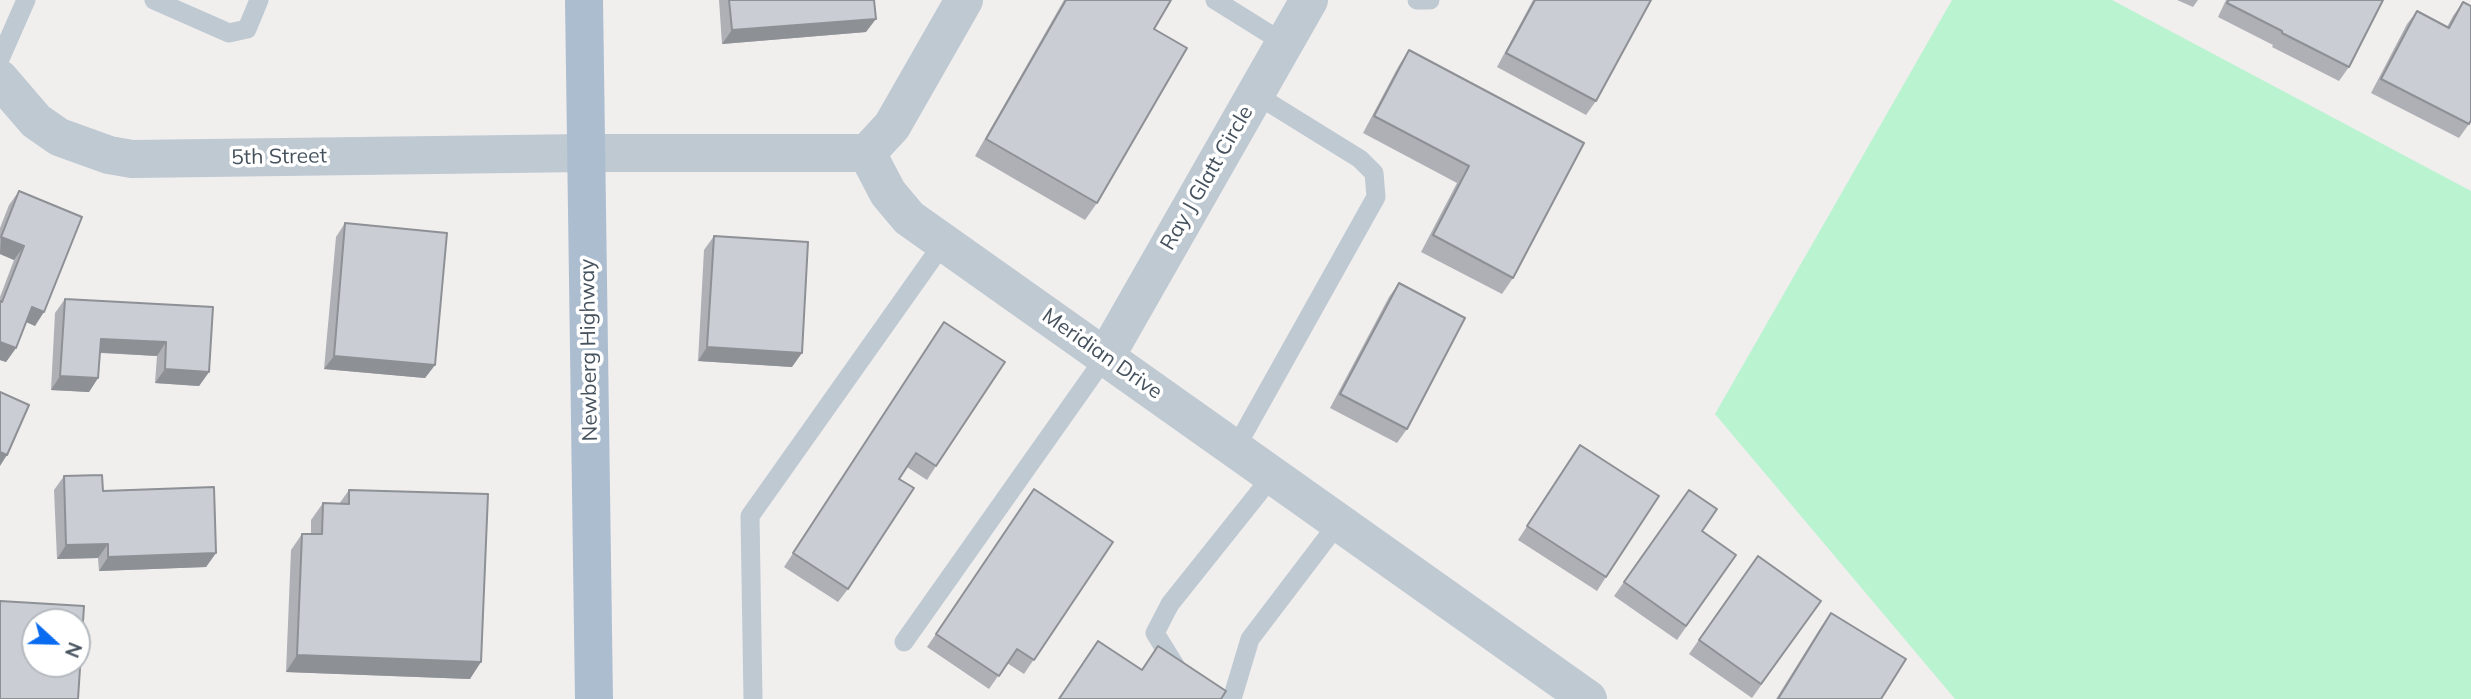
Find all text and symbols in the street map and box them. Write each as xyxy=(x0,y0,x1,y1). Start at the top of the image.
street label: Ray J Glatt Circle xyxy=(1155,101,1259,255)
street label: 5th Street xyxy=(231,144,327,170)
street label: Newberg Highway xyxy=(575,259,603,441)
street label: Meridian Drive xyxy=(1037,303,1167,405)
north arrow xyxy=(21,608,91,678)
text: N xyxy=(60,639,87,661)

